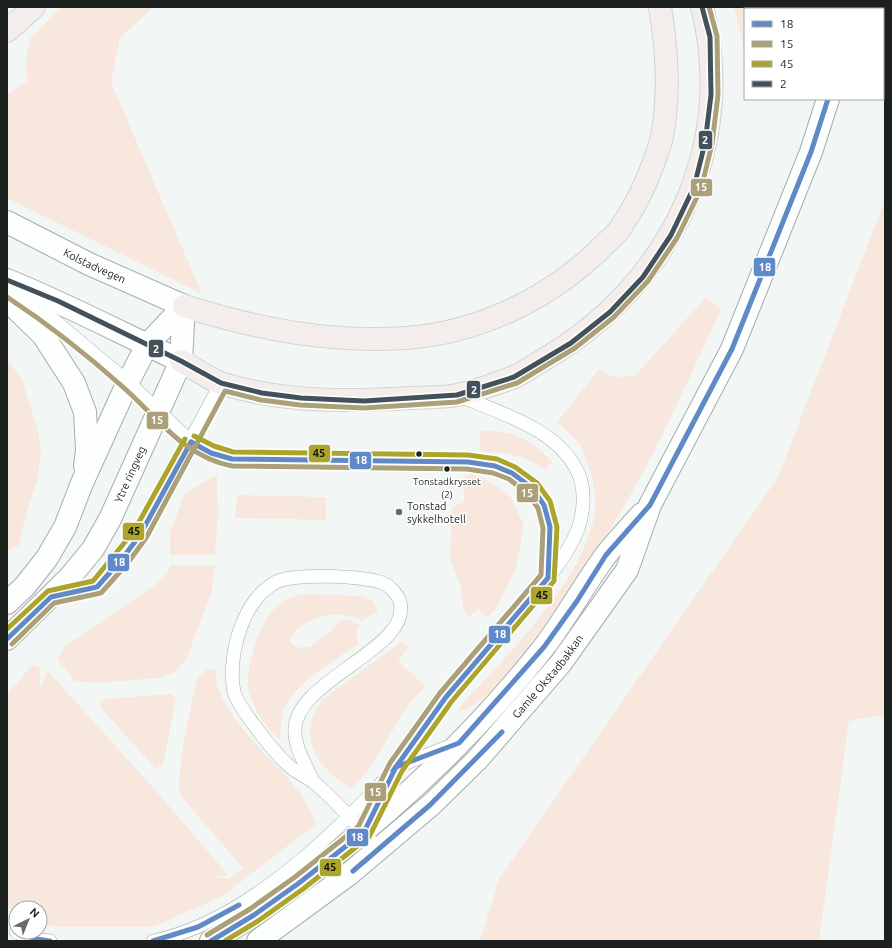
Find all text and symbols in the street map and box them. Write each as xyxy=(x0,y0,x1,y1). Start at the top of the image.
legend xyxy=(744,8,884,100)
text: 18 xyxy=(780,17,794,30)
text: 15 xyxy=(780,37,794,50)
text: 45 xyxy=(780,57,794,70)
text: 2 xyxy=(780,77,787,90)
line badge: 2 xyxy=(698,130,713,150)
text: 2 xyxy=(702,134,708,146)
line badge: 15 xyxy=(690,178,713,197)
text: 15 xyxy=(695,181,707,193)
street label: Kolstadvegen xyxy=(62,246,128,285)
line badge: 18 xyxy=(753,257,776,277)
text: 18 xyxy=(759,261,771,273)
line badge: 2 xyxy=(148,339,164,358)
text: 2 xyxy=(153,343,159,355)
line badge: 2 xyxy=(466,380,481,399)
text: 2 xyxy=(471,384,477,396)
line badge: 15 xyxy=(146,411,169,430)
text: 15 xyxy=(151,414,163,426)
street label: Ytre ringveg xyxy=(112,444,148,505)
line badge: 45 xyxy=(308,444,331,463)
text: 45 xyxy=(313,447,325,459)
unlabelled marker xyxy=(414,449,424,459)
line badge: 18 xyxy=(349,451,372,470)
text: 18 xyxy=(355,454,367,466)
marker: Tonstadkrysset (2) xyxy=(442,464,452,474)
place label: Tonstadkrysset (2) xyxy=(413,476,481,500)
line badge: 15 xyxy=(516,483,539,503)
text: 15 xyxy=(521,487,533,499)
place label: Tonstad sykkelhotell xyxy=(407,500,466,525)
marker: Tonstad sykkelhotell xyxy=(394,507,404,517)
line badge: 45 xyxy=(122,522,145,541)
text: 45 xyxy=(128,525,140,537)
line badge: 18 xyxy=(107,553,130,572)
text: 18 xyxy=(113,556,125,568)
line badge: 45 xyxy=(530,586,553,605)
text: 45 xyxy=(536,589,548,601)
line badge: 18 xyxy=(488,625,511,644)
text: 18 xyxy=(494,628,506,640)
street label: Gamle Okstadbakkan xyxy=(510,632,585,721)
line badge: 15 xyxy=(364,782,387,802)
text: 15 xyxy=(369,786,381,798)
line badge: 18 xyxy=(346,828,369,847)
text: 18 xyxy=(351,831,363,843)
line badge: 45 xyxy=(319,858,342,877)
text: 45 xyxy=(324,861,336,873)
north arrow xyxy=(8,900,48,940)
text: N xyxy=(28,905,42,920)

